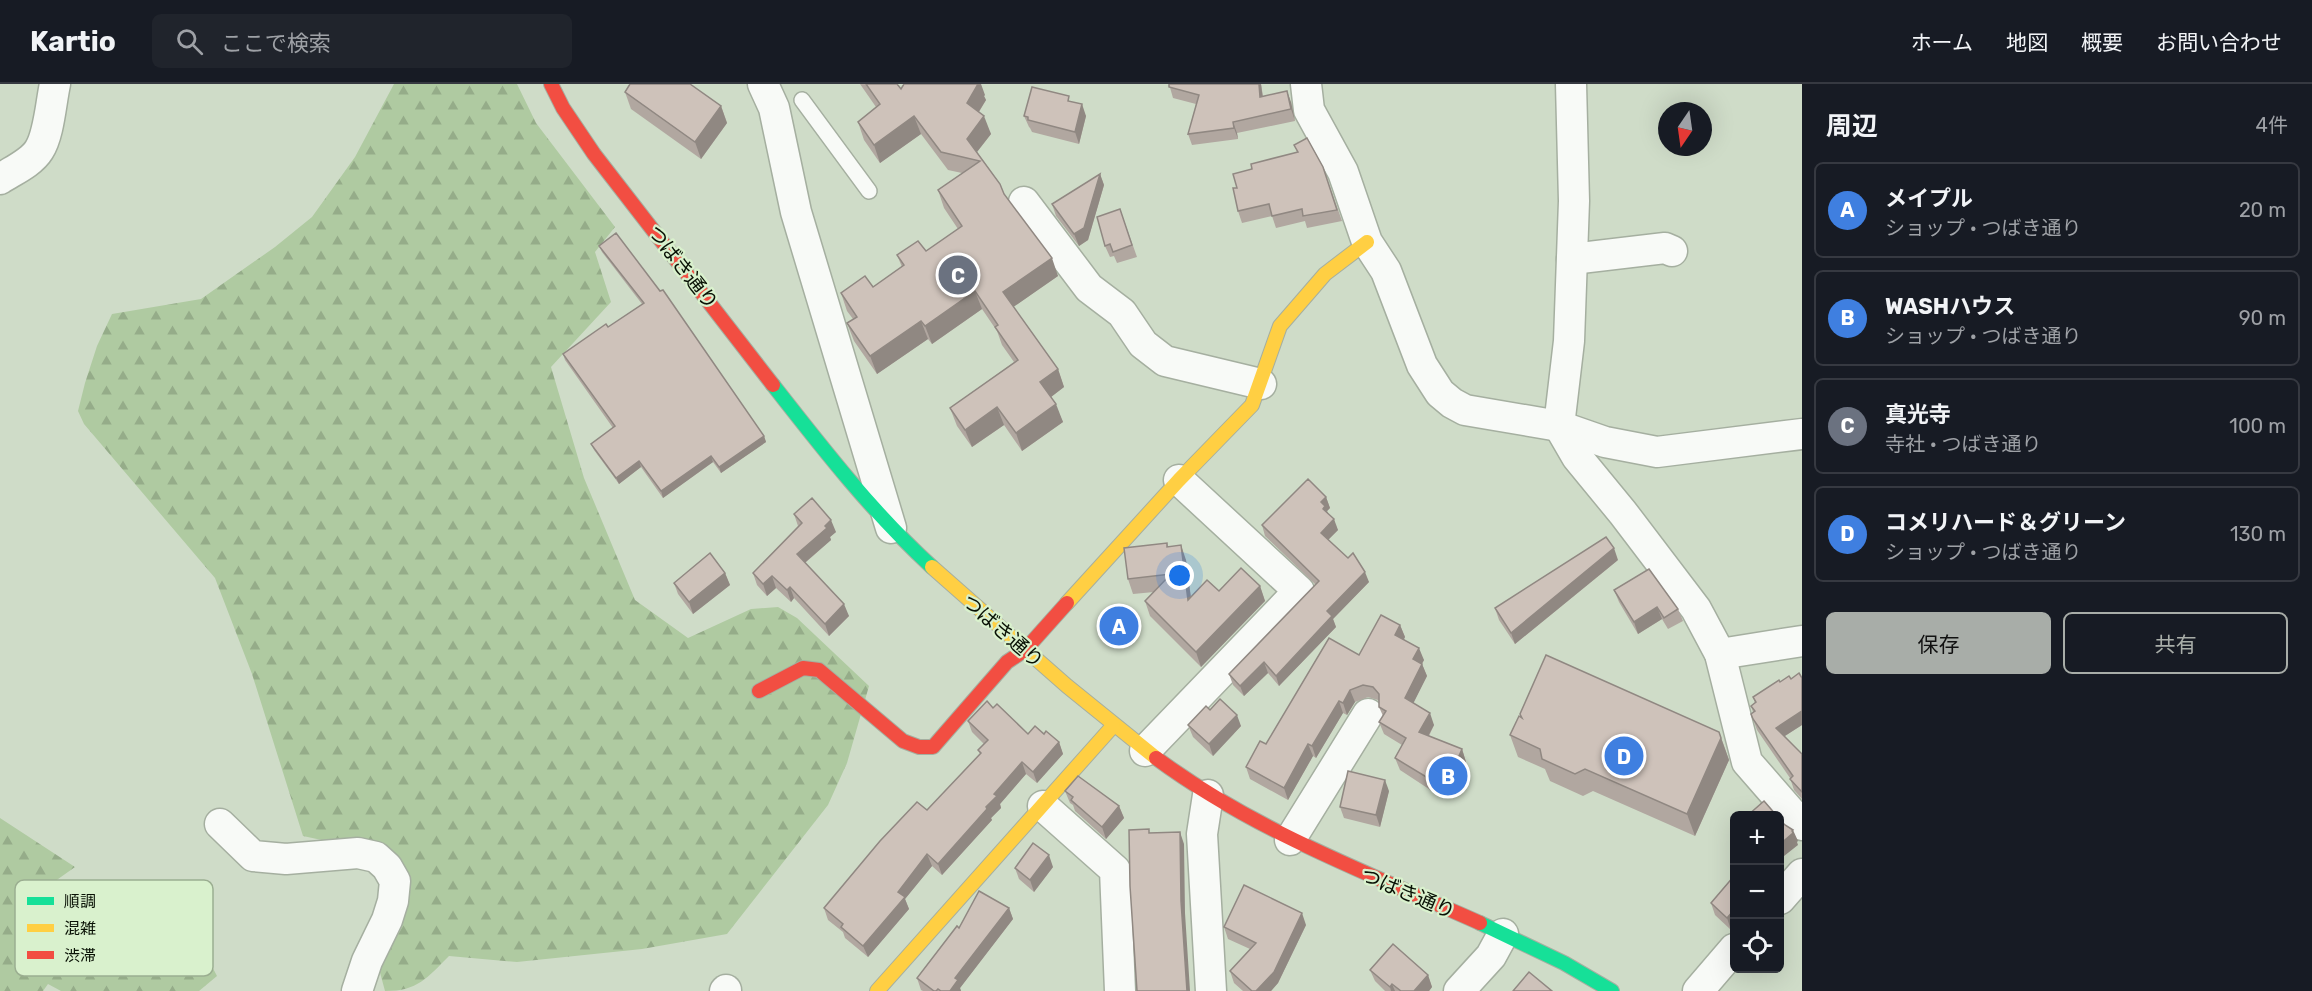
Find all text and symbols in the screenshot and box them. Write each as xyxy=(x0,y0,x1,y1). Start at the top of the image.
search box xyxy=(152,14,572,68)
text: Kartio xyxy=(30,25,116,58)
icon: search xyxy=(173,25,206,58)
text: ここで検索 xyxy=(221,30,331,57)
text: ホーム xyxy=(1911,30,1973,55)
text: 地図 xyxy=(2006,30,2048,55)
text: 概要 xyxy=(2081,30,2123,55)
text: お問い合わせ xyxy=(2156,30,2282,55)
north arrow xyxy=(1658,102,1712,156)
text: 周辺 xyxy=(1826,111,1878,142)
text: 4件 xyxy=(2256,113,2288,137)
text: メイプル xyxy=(1885,185,1973,212)
text: A xyxy=(1840,198,1855,222)
text: 20 m xyxy=(2239,198,2286,222)
text: ショップ · つばき通り xyxy=(1885,216,2081,240)
street label: つばき通り xyxy=(643,220,723,314)
pin: C xyxy=(938,252,978,297)
text: WASHハウス xyxy=(1885,293,2015,320)
text: B xyxy=(1840,306,1855,330)
text: 90 m xyxy=(2239,306,2286,330)
text: ショップ · つばき通り xyxy=(1885,324,2081,348)
text: 真光寺 xyxy=(1885,401,1951,428)
text: C xyxy=(1840,414,1855,438)
text: 100 m xyxy=(2229,414,2286,438)
text: 寺社 · つばき通り xyxy=(1885,432,2041,456)
text: コメリハード＆グリーン xyxy=(1885,509,2126,536)
text: D xyxy=(1840,522,1855,546)
text: 130 m xyxy=(2230,522,2286,546)
text: ショップ · つばき通り xyxy=(1885,540,2081,564)
your location xyxy=(1165,561,1194,590)
street label: つばき通り xyxy=(957,589,1049,673)
pin: A xyxy=(1100,604,1138,648)
button: 保存 xyxy=(1826,612,2051,674)
button: 共有 xyxy=(2063,612,2288,674)
pin: D xyxy=(1604,734,1644,778)
pin: B xyxy=(1428,754,1468,798)
map controls xyxy=(1730,811,1784,973)
button: + xyxy=(1730,811,1784,865)
street label: つばき通り xyxy=(1357,862,1459,924)
button: − xyxy=(1730,865,1784,919)
legend xyxy=(15,880,213,976)
text: 順調 xyxy=(64,892,96,911)
text: 混雑 xyxy=(64,919,96,938)
button: locate xyxy=(1730,919,1784,973)
text: 渋滞 xyxy=(64,946,96,965)

